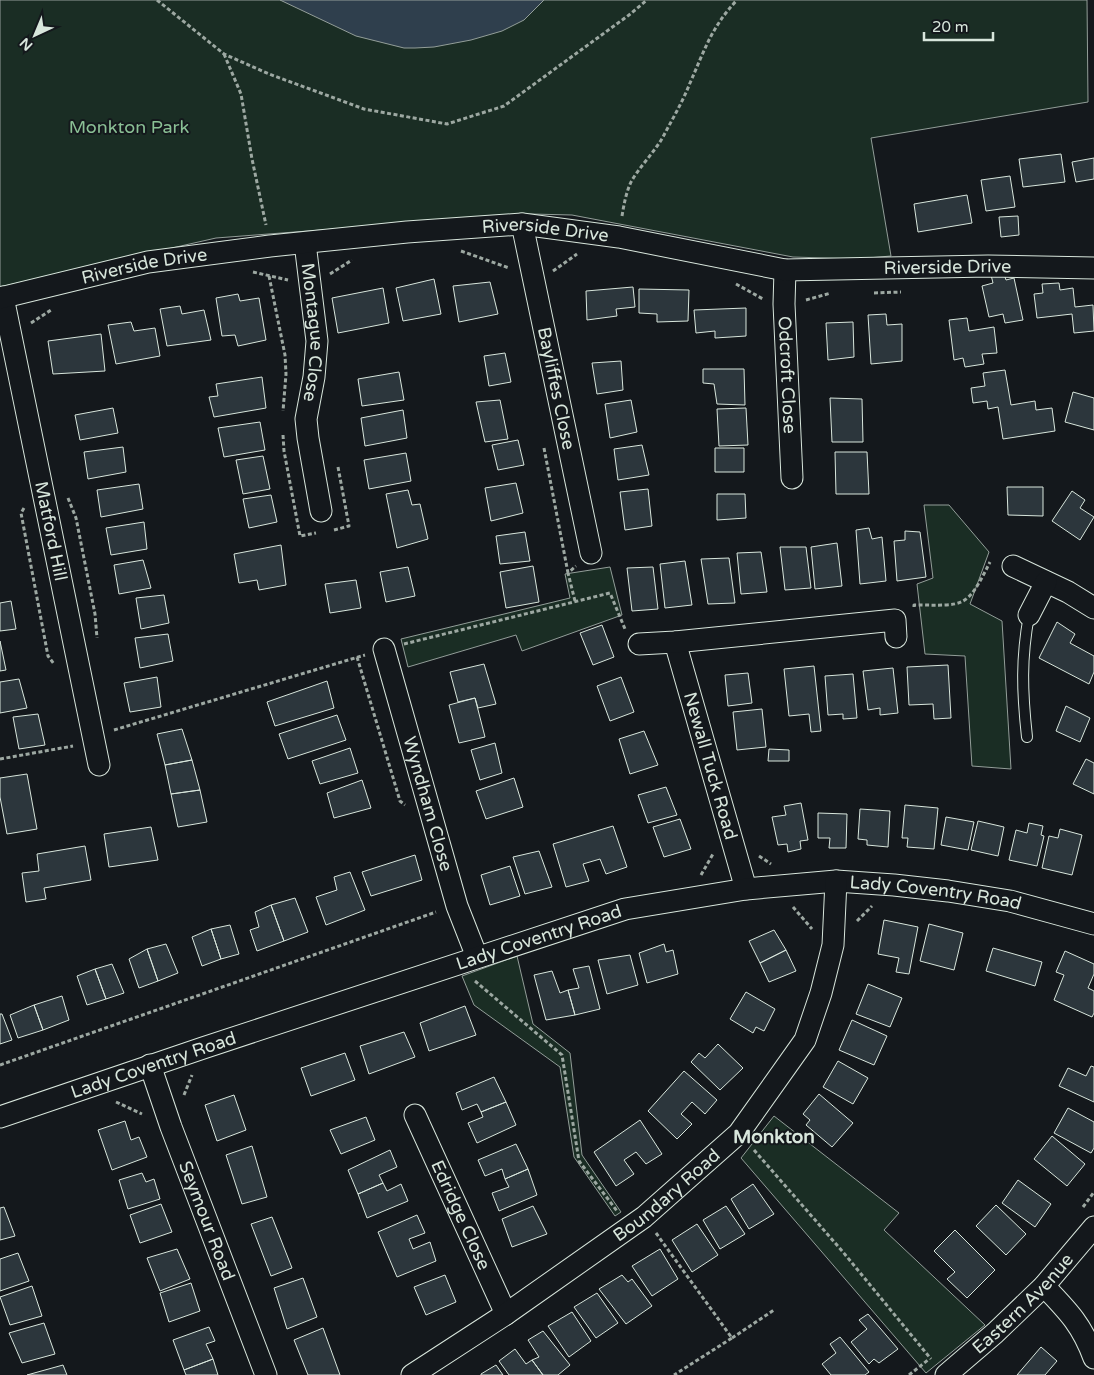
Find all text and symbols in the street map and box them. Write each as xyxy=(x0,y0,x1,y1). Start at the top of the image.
north arrow xyxy=(10,10,60,60)
scale bar xyxy=(924,10,993,42)
text: 20 m xyxy=(932,18,969,36)
text: N xyxy=(16,34,36,54)
park label: Monkton Park xyxy=(69,116,190,138)
street label: Riverside Drive xyxy=(481,213,610,247)
street label: Riverside Drive xyxy=(79,243,208,289)
street label: Riverside Drive xyxy=(884,255,1011,279)
street label: Montague Close xyxy=(297,262,328,404)
street label: Odcroft Close xyxy=(774,316,801,434)
street label: Bayliffes Close xyxy=(533,325,580,452)
street label: Matford Hill xyxy=(30,479,72,583)
street label: Newall Tuck Road xyxy=(679,690,742,842)
street label: Wyndham Close xyxy=(398,734,458,874)
street label: Lady Coventry Road xyxy=(849,871,1024,915)
street label: Lady Coventry Road xyxy=(453,900,624,975)
street label: Lady Coventry Road xyxy=(68,1027,239,1103)
district label: Monkton xyxy=(733,1126,815,1148)
street label: Boundary Road xyxy=(609,1144,725,1246)
street label: Edridge Close xyxy=(426,1157,495,1273)
street label: Seymour Road xyxy=(174,1158,240,1284)
street label: Eastern Avenue xyxy=(968,1249,1078,1359)

